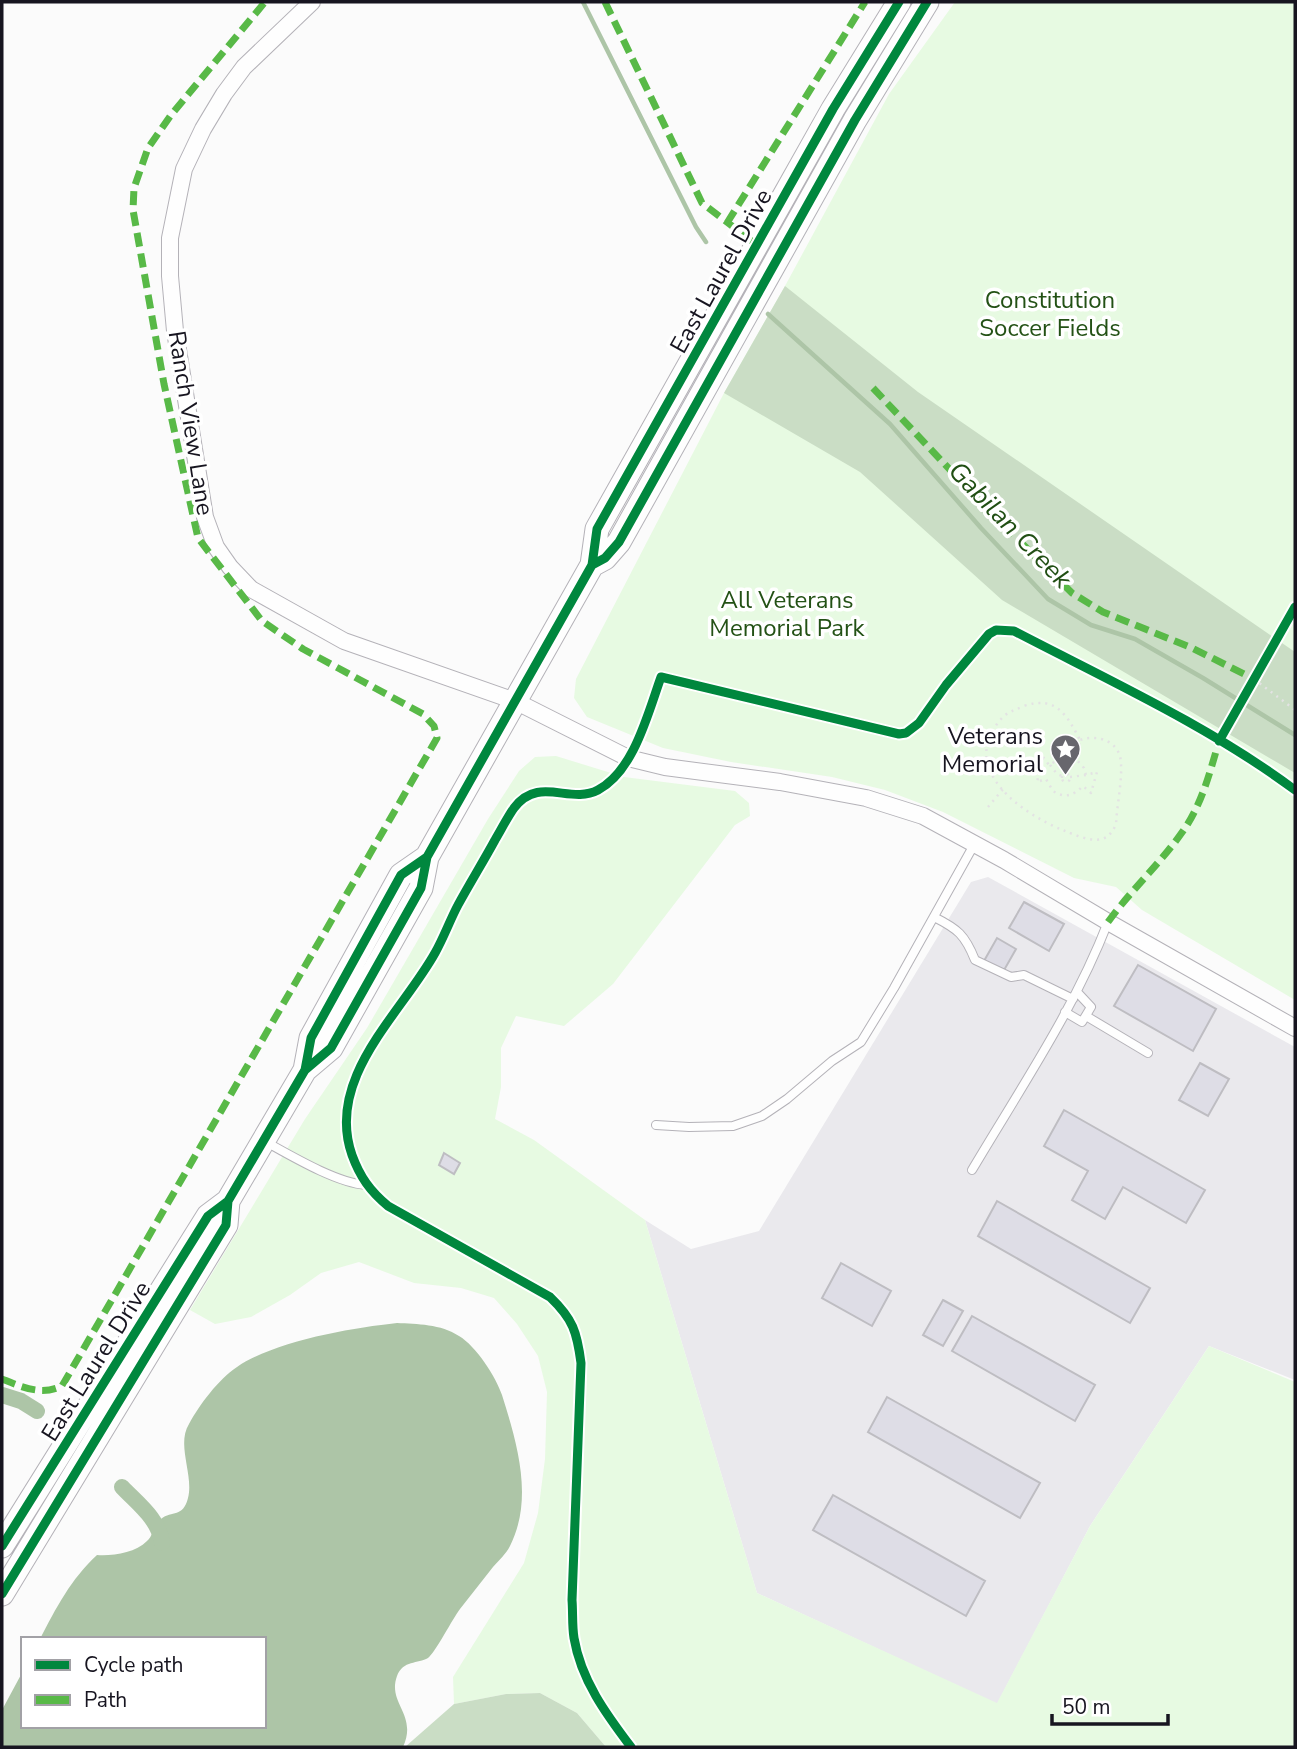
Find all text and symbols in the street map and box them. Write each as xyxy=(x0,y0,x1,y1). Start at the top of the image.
street label: East Laurel Drive xyxy=(663,183,779,359)
park label: Constitution Soccer Fields xyxy=(979,284,1121,344)
street label: Ranch View Lane xyxy=(161,328,221,518)
water label: Gabilan Creek xyxy=(940,454,1080,597)
park label: All Veterans Memorial Park xyxy=(709,584,866,644)
place label: Veterans Memorial xyxy=(942,720,1043,780)
place icon: Veterans Memorial xyxy=(1049,733,1083,777)
street label: East Laurel Drive xyxy=(34,1275,158,1447)
legend xyxy=(21,1637,266,1728)
text: Cycle path xyxy=(84,1651,183,1679)
scale bar xyxy=(1052,1682,1168,1726)
text: Path xyxy=(84,1686,127,1714)
text: 50 m xyxy=(1062,1693,1111,1721)

